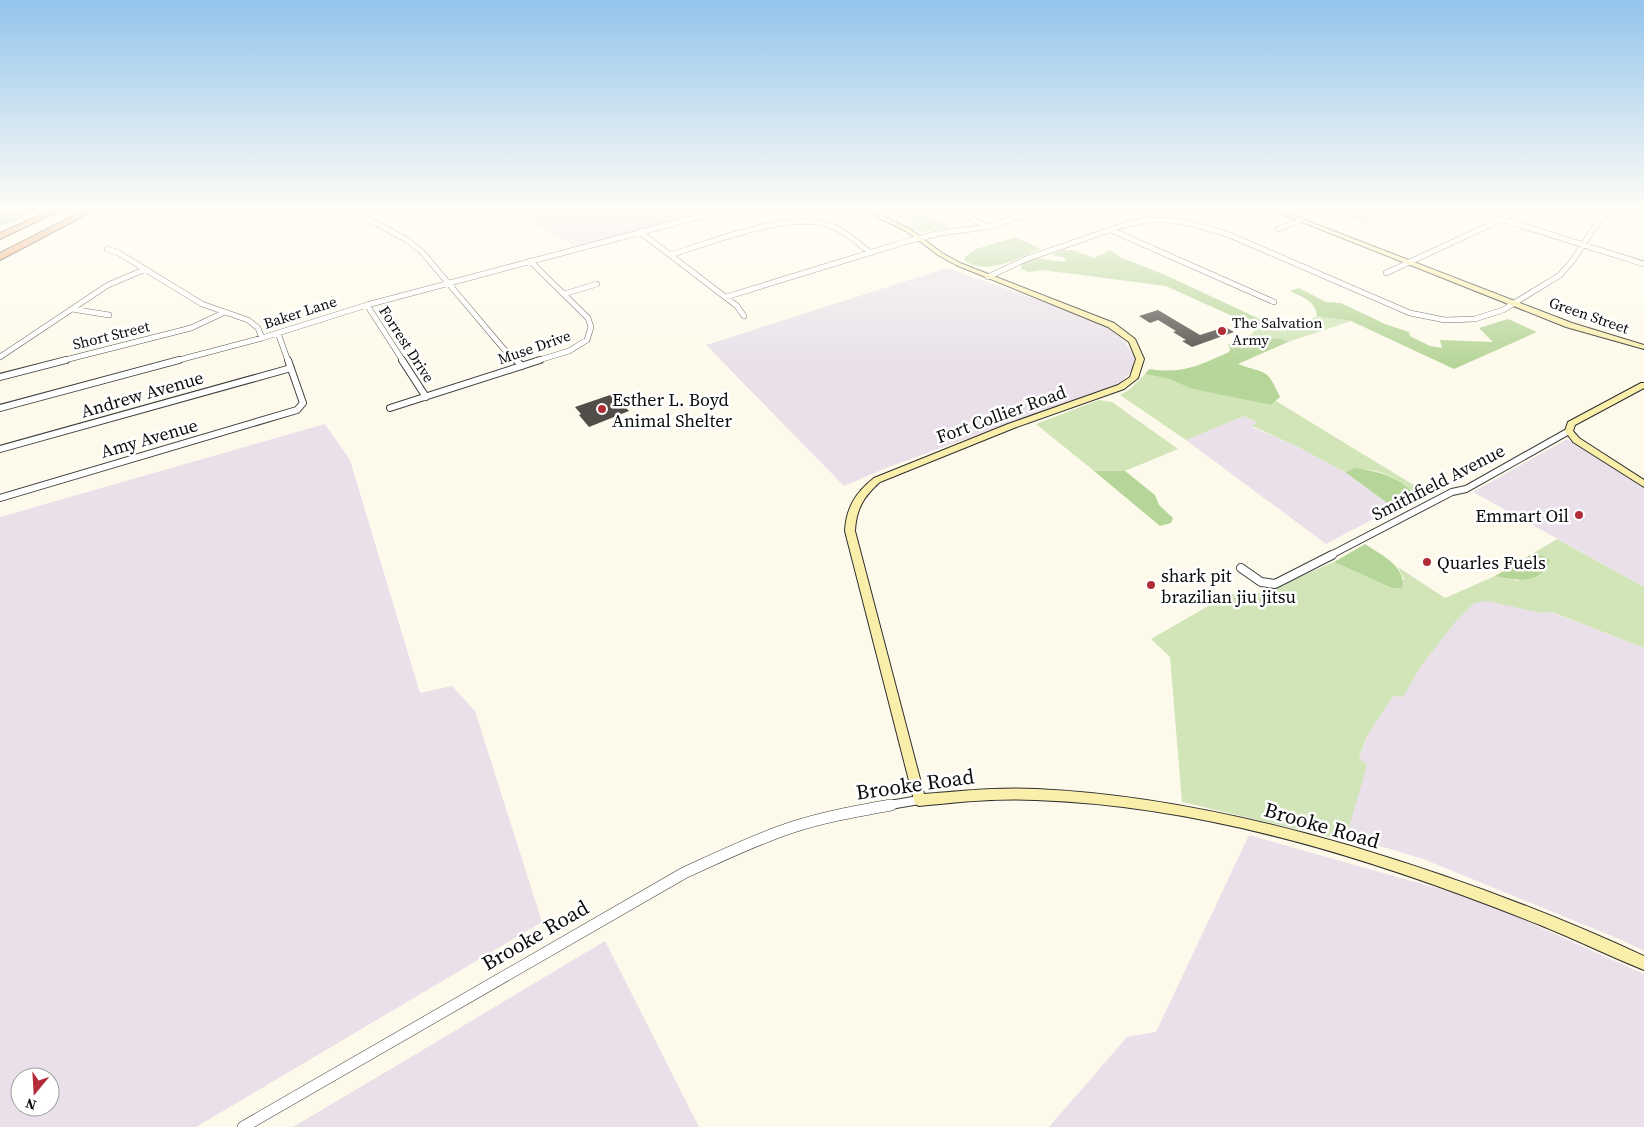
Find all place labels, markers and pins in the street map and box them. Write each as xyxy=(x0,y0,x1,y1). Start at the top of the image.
place label: The Salvation Army xyxy=(1232,312,1323,350)
marker: The Salvation Army xyxy=(1216,325,1228,337)
place label: Esther L. Boyd Animal Shelter xyxy=(612,387,732,433)
marker: Esther L. Boyd Animal Shelter xyxy=(596,403,608,415)
place label: Emmart Oil xyxy=(1475,503,1569,528)
marker: Emmart Oil xyxy=(1573,509,1585,521)
place label: Quarles Fuels xyxy=(1437,550,1546,575)
marker: Quarles Fuels xyxy=(1421,556,1433,568)
place label: shark pit brazilian jiu jitsu xyxy=(1161,563,1296,609)
marker: shark pit brazilian jiu jitsu xyxy=(1145,579,1157,591)

